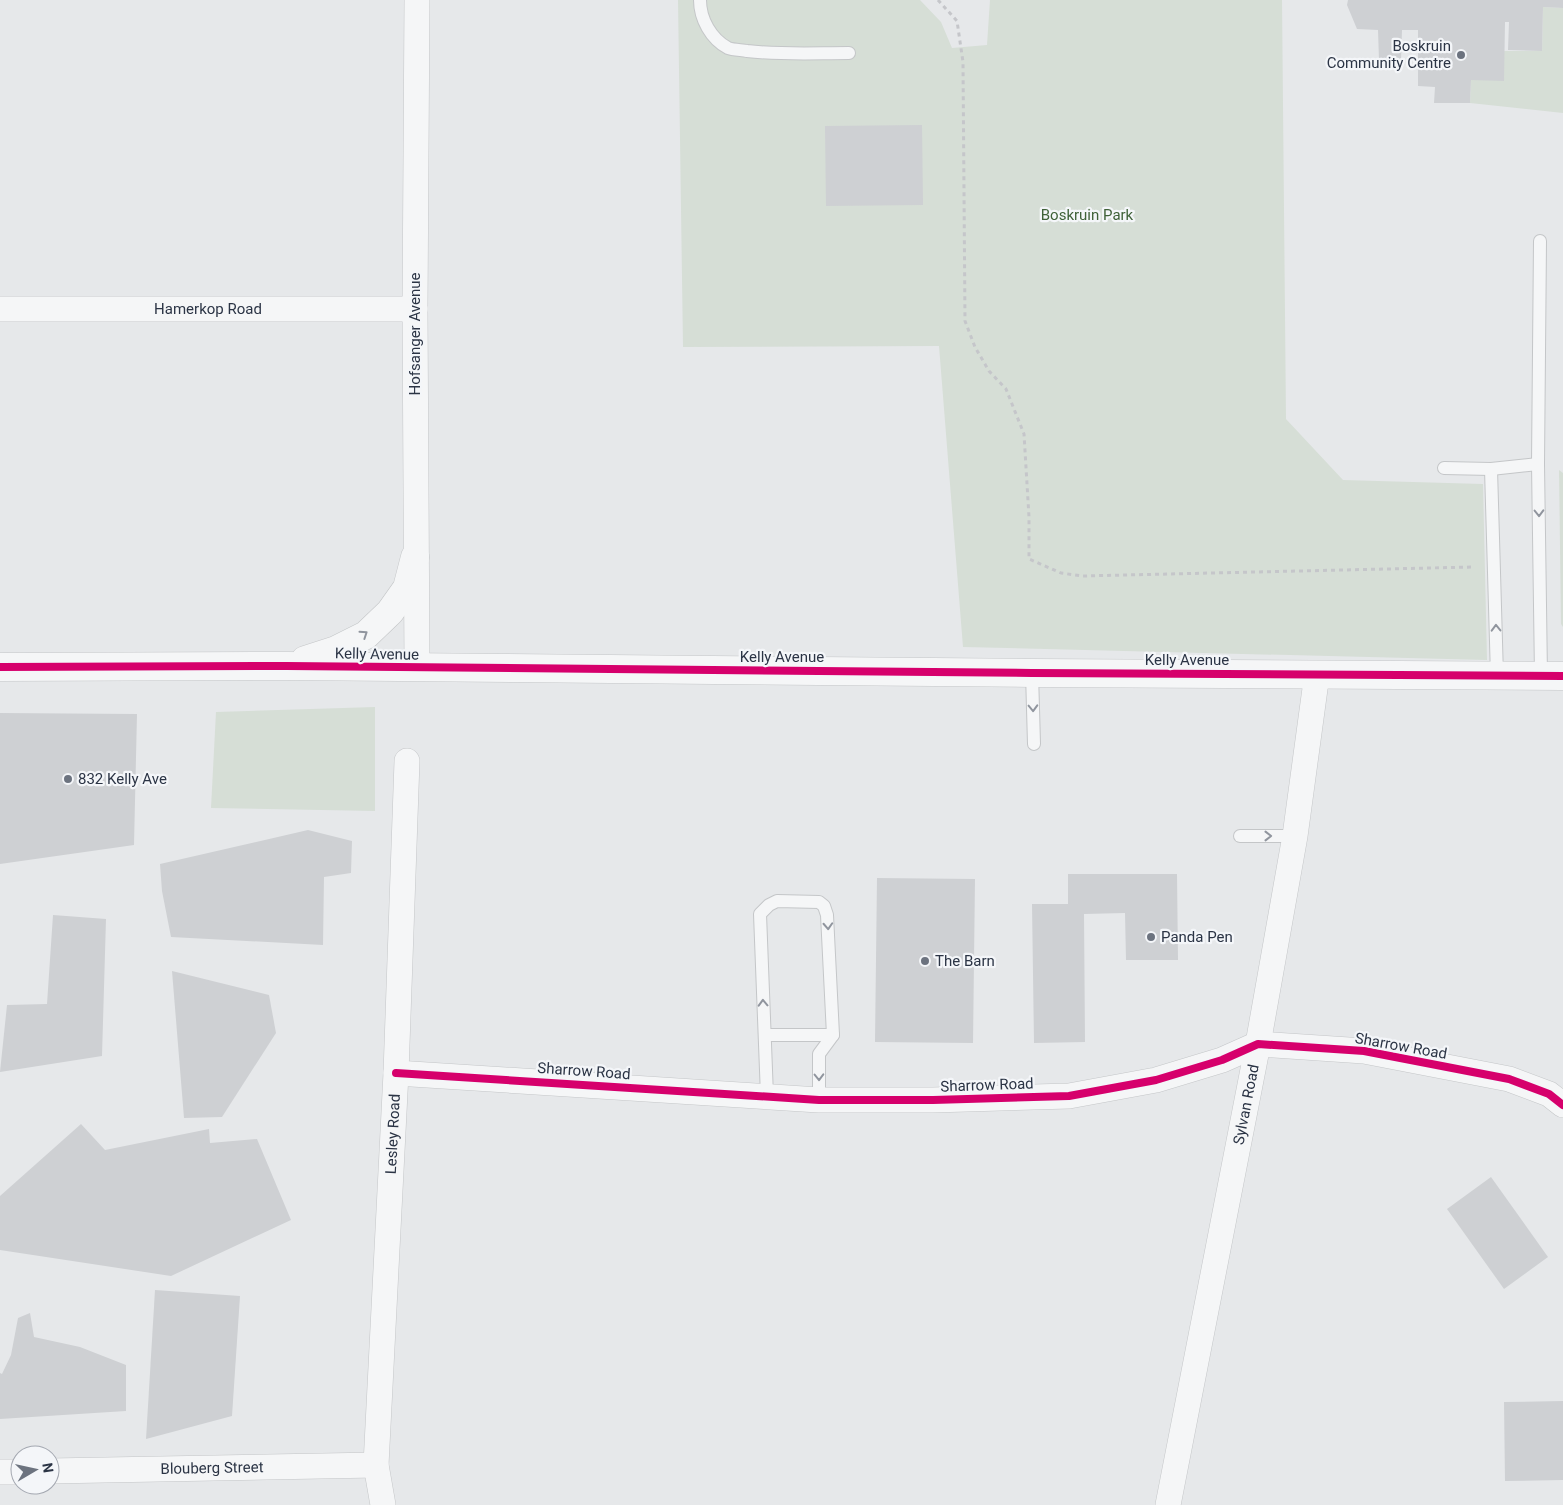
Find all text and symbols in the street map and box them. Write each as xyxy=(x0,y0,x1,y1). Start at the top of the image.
place label: Boskruin Community Centre xyxy=(1327,37,1451,72)
marker: Boskruin Community Centre xyxy=(1455,49,1467,61)
park label: Boskruin Park xyxy=(1041,206,1134,224)
street label: Hofsanger Avenue xyxy=(406,273,424,395)
street label: Hamerkop Road xyxy=(154,300,262,318)
one-way arrow xyxy=(1534,510,1544,517)
one-way arrow xyxy=(1490,623,1501,631)
one-way arrow xyxy=(359,631,368,641)
street label: Kelly Avenue xyxy=(335,644,419,664)
street label: Kelly Avenue xyxy=(740,648,824,666)
street label: Kelly Avenue xyxy=(1145,651,1229,669)
one-way arrow xyxy=(1028,705,1038,713)
place label: 832 Kelly Ave xyxy=(78,770,167,788)
marker: 832 Kelly Ave xyxy=(62,773,74,785)
one-way arrow xyxy=(1264,831,1272,841)
one-way arrow xyxy=(822,922,833,930)
place label: Panda Pen xyxy=(1161,928,1233,946)
marker: Panda Pen xyxy=(1145,931,1157,943)
place label: The Barn xyxy=(935,952,995,970)
marker: The Barn xyxy=(919,955,931,967)
one-way arrow xyxy=(758,999,769,1007)
street label: Sharrow Road xyxy=(1353,1029,1449,1063)
street label: Sharrow Road xyxy=(537,1059,631,1083)
street label: Sylvan Road xyxy=(1230,1063,1263,1146)
one-way arrow xyxy=(814,1074,824,1081)
street label: Sharrow Road xyxy=(940,1074,1034,1096)
street label: Lesley Road xyxy=(382,1093,404,1175)
north arrow xyxy=(10,1445,60,1495)
street label: Blouberg Street xyxy=(160,1458,264,1478)
text: N xyxy=(39,1462,57,1474)

